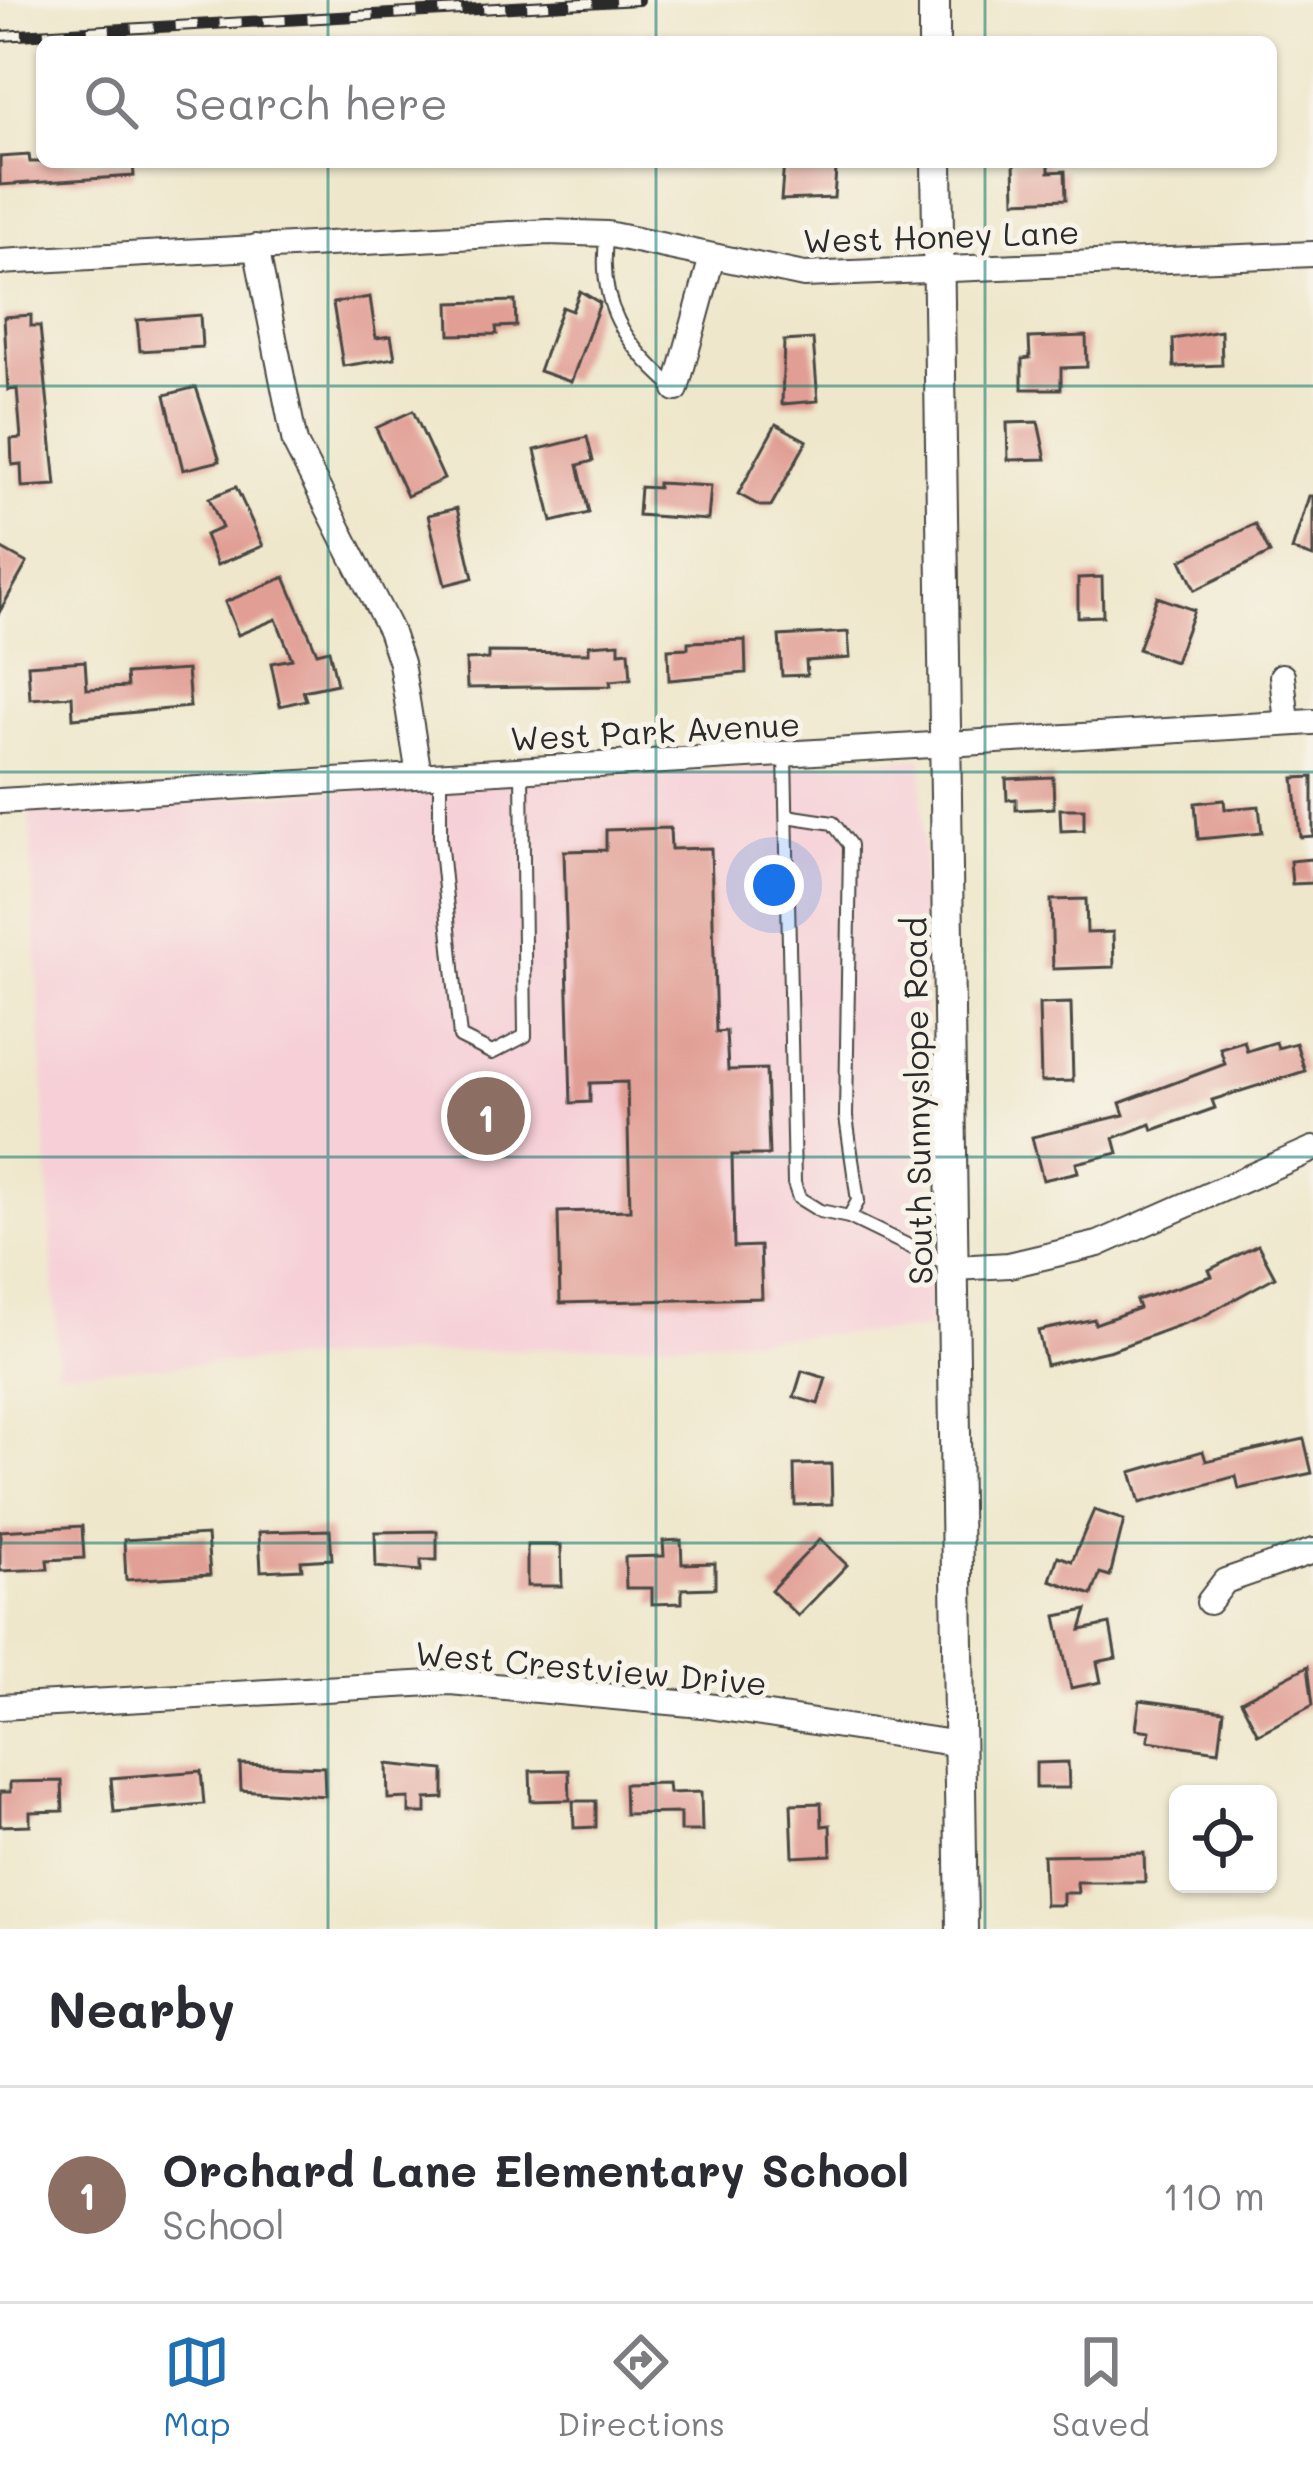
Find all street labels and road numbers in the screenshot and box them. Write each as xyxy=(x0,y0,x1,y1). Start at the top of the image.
street label: West Honey Lane xyxy=(802,209,1080,262)
street label: West Park Avenue xyxy=(509,701,801,759)
street label: South Sunnyslope Road xyxy=(891,917,942,1285)
street label: West Crestview Drive xyxy=(413,1630,769,1704)

